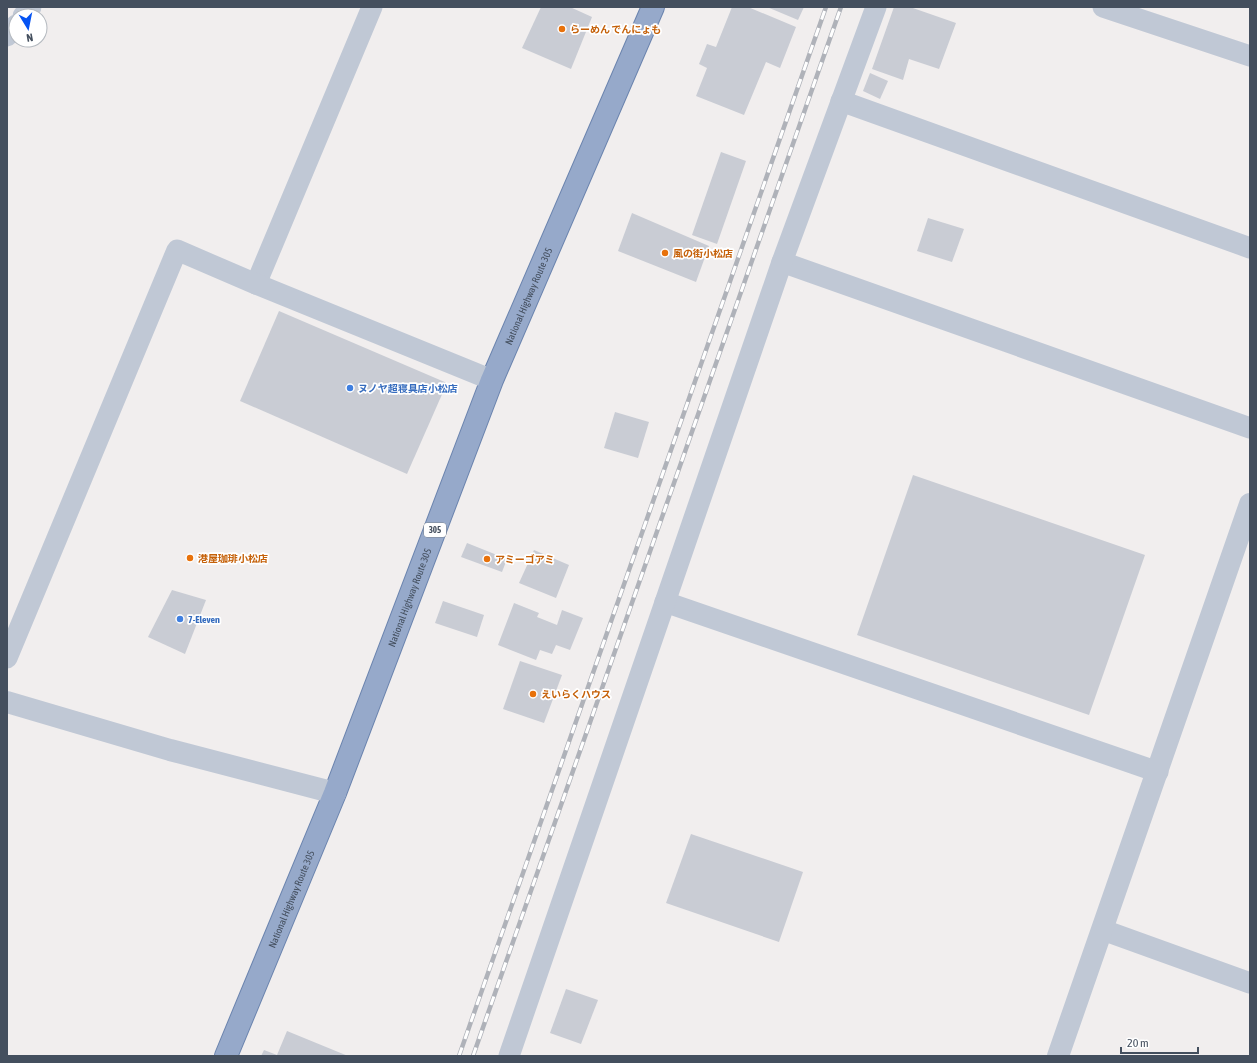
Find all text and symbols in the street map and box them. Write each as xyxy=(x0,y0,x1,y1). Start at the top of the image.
north arrow xyxy=(8,8,48,48)
marker: らーめん でんにょも xyxy=(557,24,567,34)
place label: らーめん でんにょも xyxy=(570,24,661,35)
text: N xyxy=(25,31,34,44)
street label: National Highway Route 305 xyxy=(502,245,554,346)
marker: 風の街小松店 xyxy=(660,248,670,258)
place label: 風の街小松店 xyxy=(673,248,733,259)
marker: ヌノヤ超寝具店小松店 xyxy=(345,383,355,393)
place label: ヌノヤ超寝具店小松店 xyxy=(358,383,458,394)
road number: 305 xyxy=(424,523,446,537)
street label: National Highway Route 305 xyxy=(386,546,433,648)
marker: 港屋珈琲小松店 xyxy=(185,553,195,563)
place label: 港屋珈琲小松店 xyxy=(198,553,268,564)
marker: アミーゴアミ xyxy=(482,554,492,564)
place label: アミーゴアミ xyxy=(495,554,555,565)
marker: 7-Eleven xyxy=(175,614,185,624)
place label: 7-Eleven xyxy=(188,614,220,625)
marker: えいらくハウス xyxy=(528,689,538,699)
place label: えいらくハウス xyxy=(541,689,611,700)
street label: National Highway Route 305 xyxy=(266,848,316,949)
scale bar xyxy=(1121,1029,1198,1055)
text: 20 m xyxy=(1127,1036,1149,1050)

